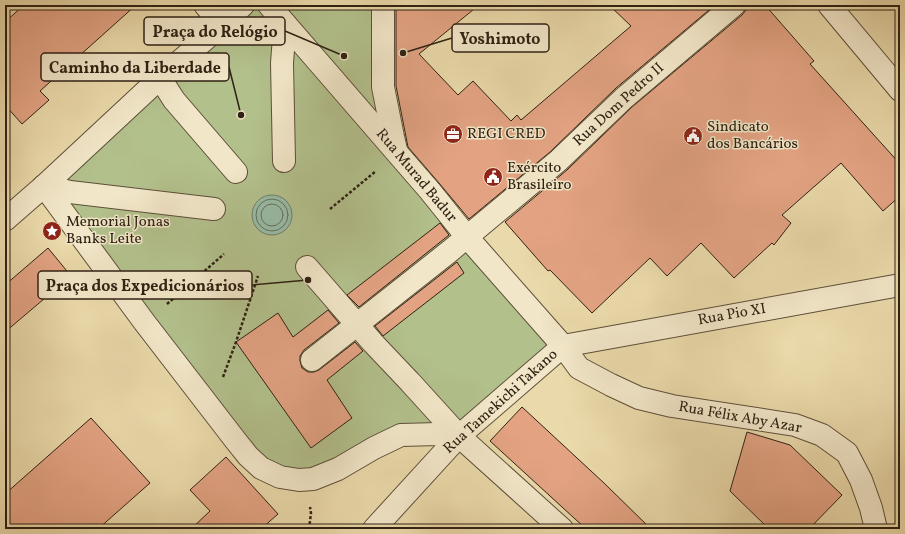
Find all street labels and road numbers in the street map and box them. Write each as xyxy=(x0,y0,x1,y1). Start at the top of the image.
street label: Rua Dom Pedro II xyxy=(569,58,669,152)
street label: Rua Murad Badur xyxy=(370,125,462,227)
street label: Rua Pio XI xyxy=(696,299,768,331)
street label: Rua Tamekichi Takano xyxy=(439,345,563,459)
street label: Rua Félix Aby Azar xyxy=(677,397,803,439)

